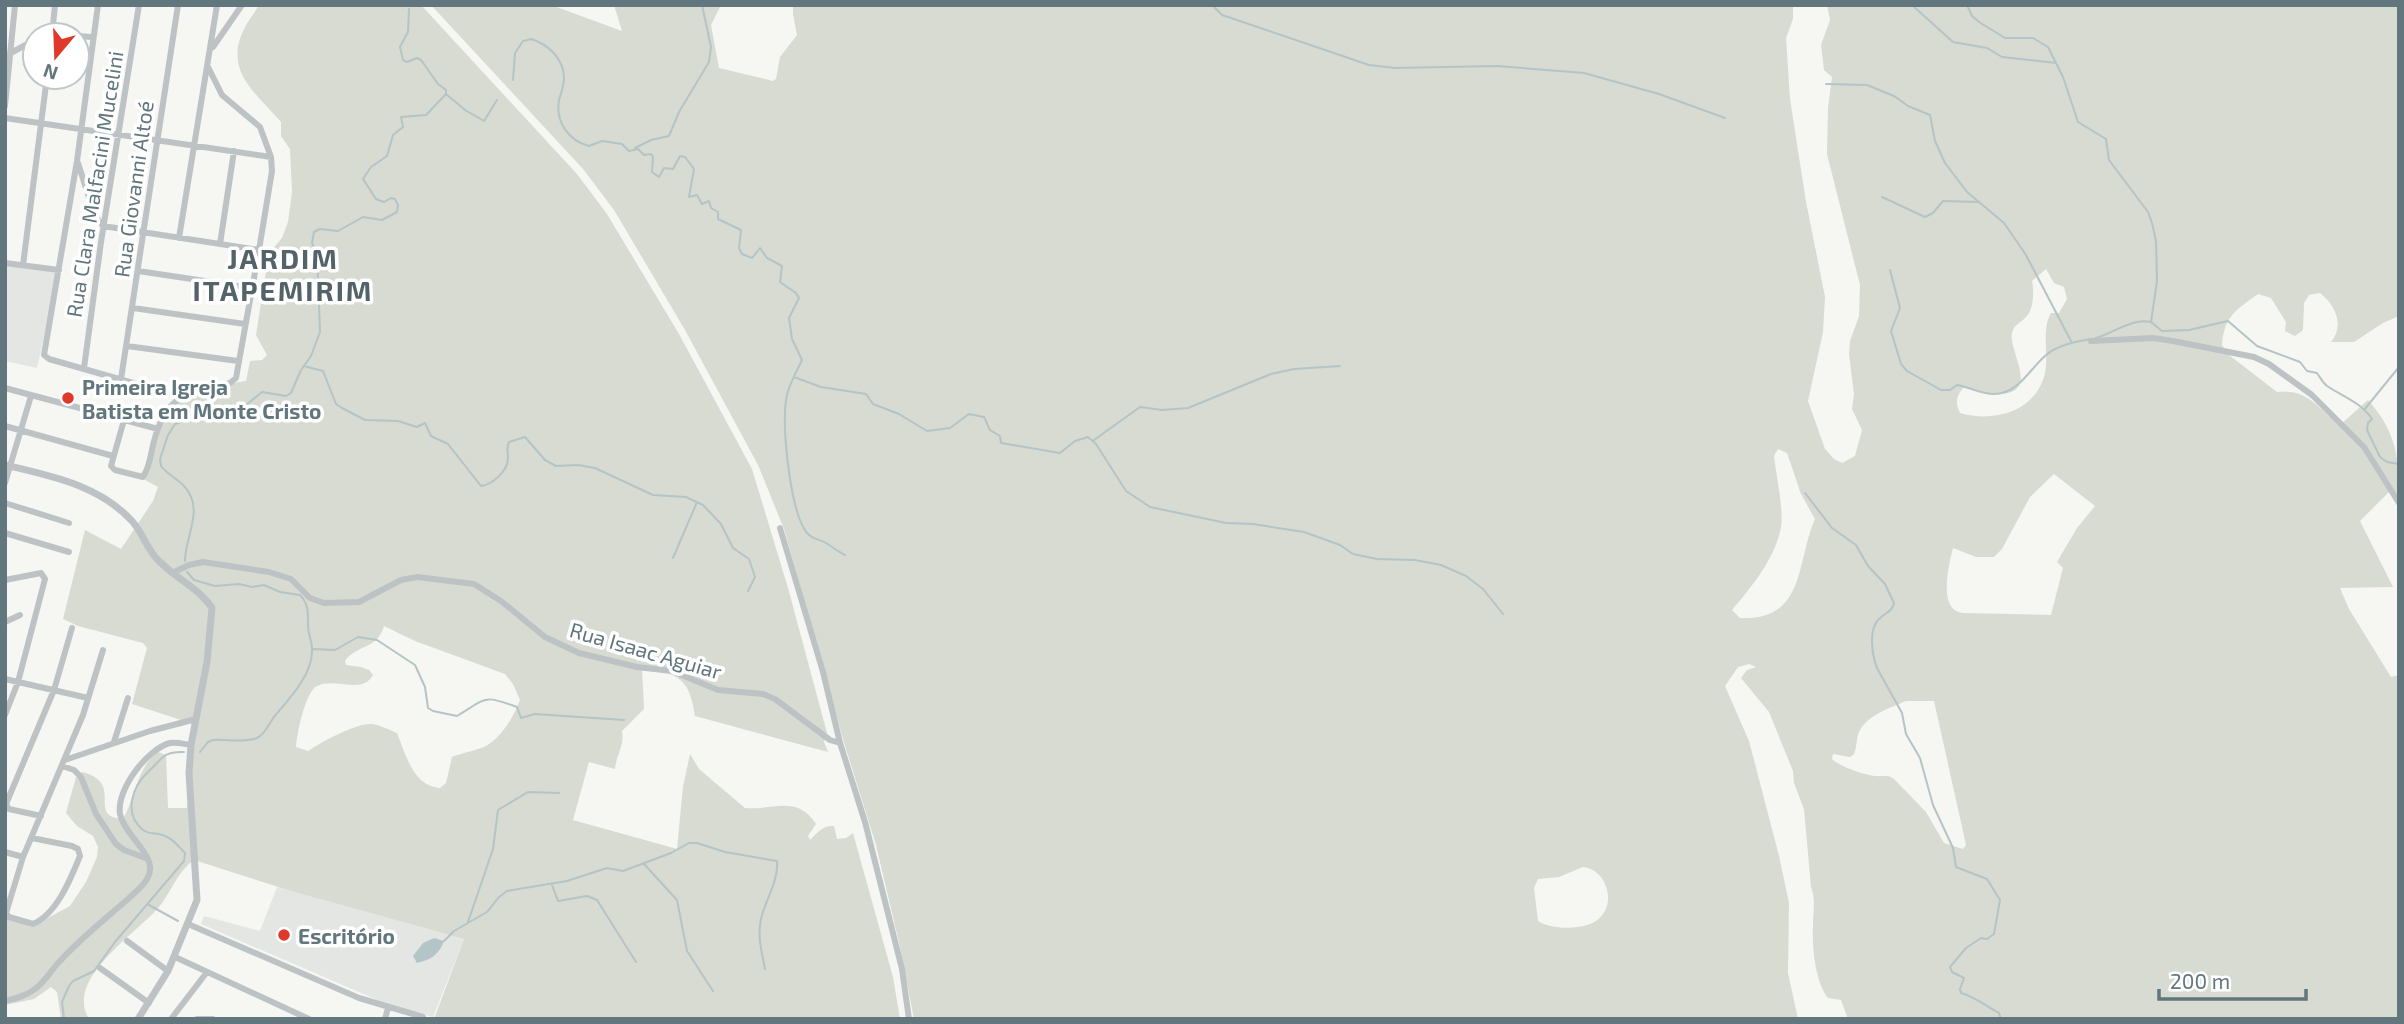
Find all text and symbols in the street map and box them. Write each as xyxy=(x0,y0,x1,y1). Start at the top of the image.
north arrow xyxy=(21,21,91,91)
street label: Rua Clara Malfacini Mucelini xyxy=(61,49,127,319)
text: N xyxy=(40,59,61,86)
street label: Rua Giovanni Altoé xyxy=(108,99,158,279)
district label: JARDIM ITAPEMIRIM xyxy=(193,241,373,307)
place label: Primeira Igreja Batista em Monte Cristo xyxy=(82,374,321,423)
marker: Primeira Igreja Batista em Monte Cristo xyxy=(60,390,76,406)
street label: Rua Isaac Aguiar xyxy=(567,616,725,684)
place label: Escritório xyxy=(298,923,395,948)
marker: Escritório xyxy=(276,927,292,943)
scale bar xyxy=(2159,958,2306,1002)
text: 200 m xyxy=(2170,968,2230,993)

